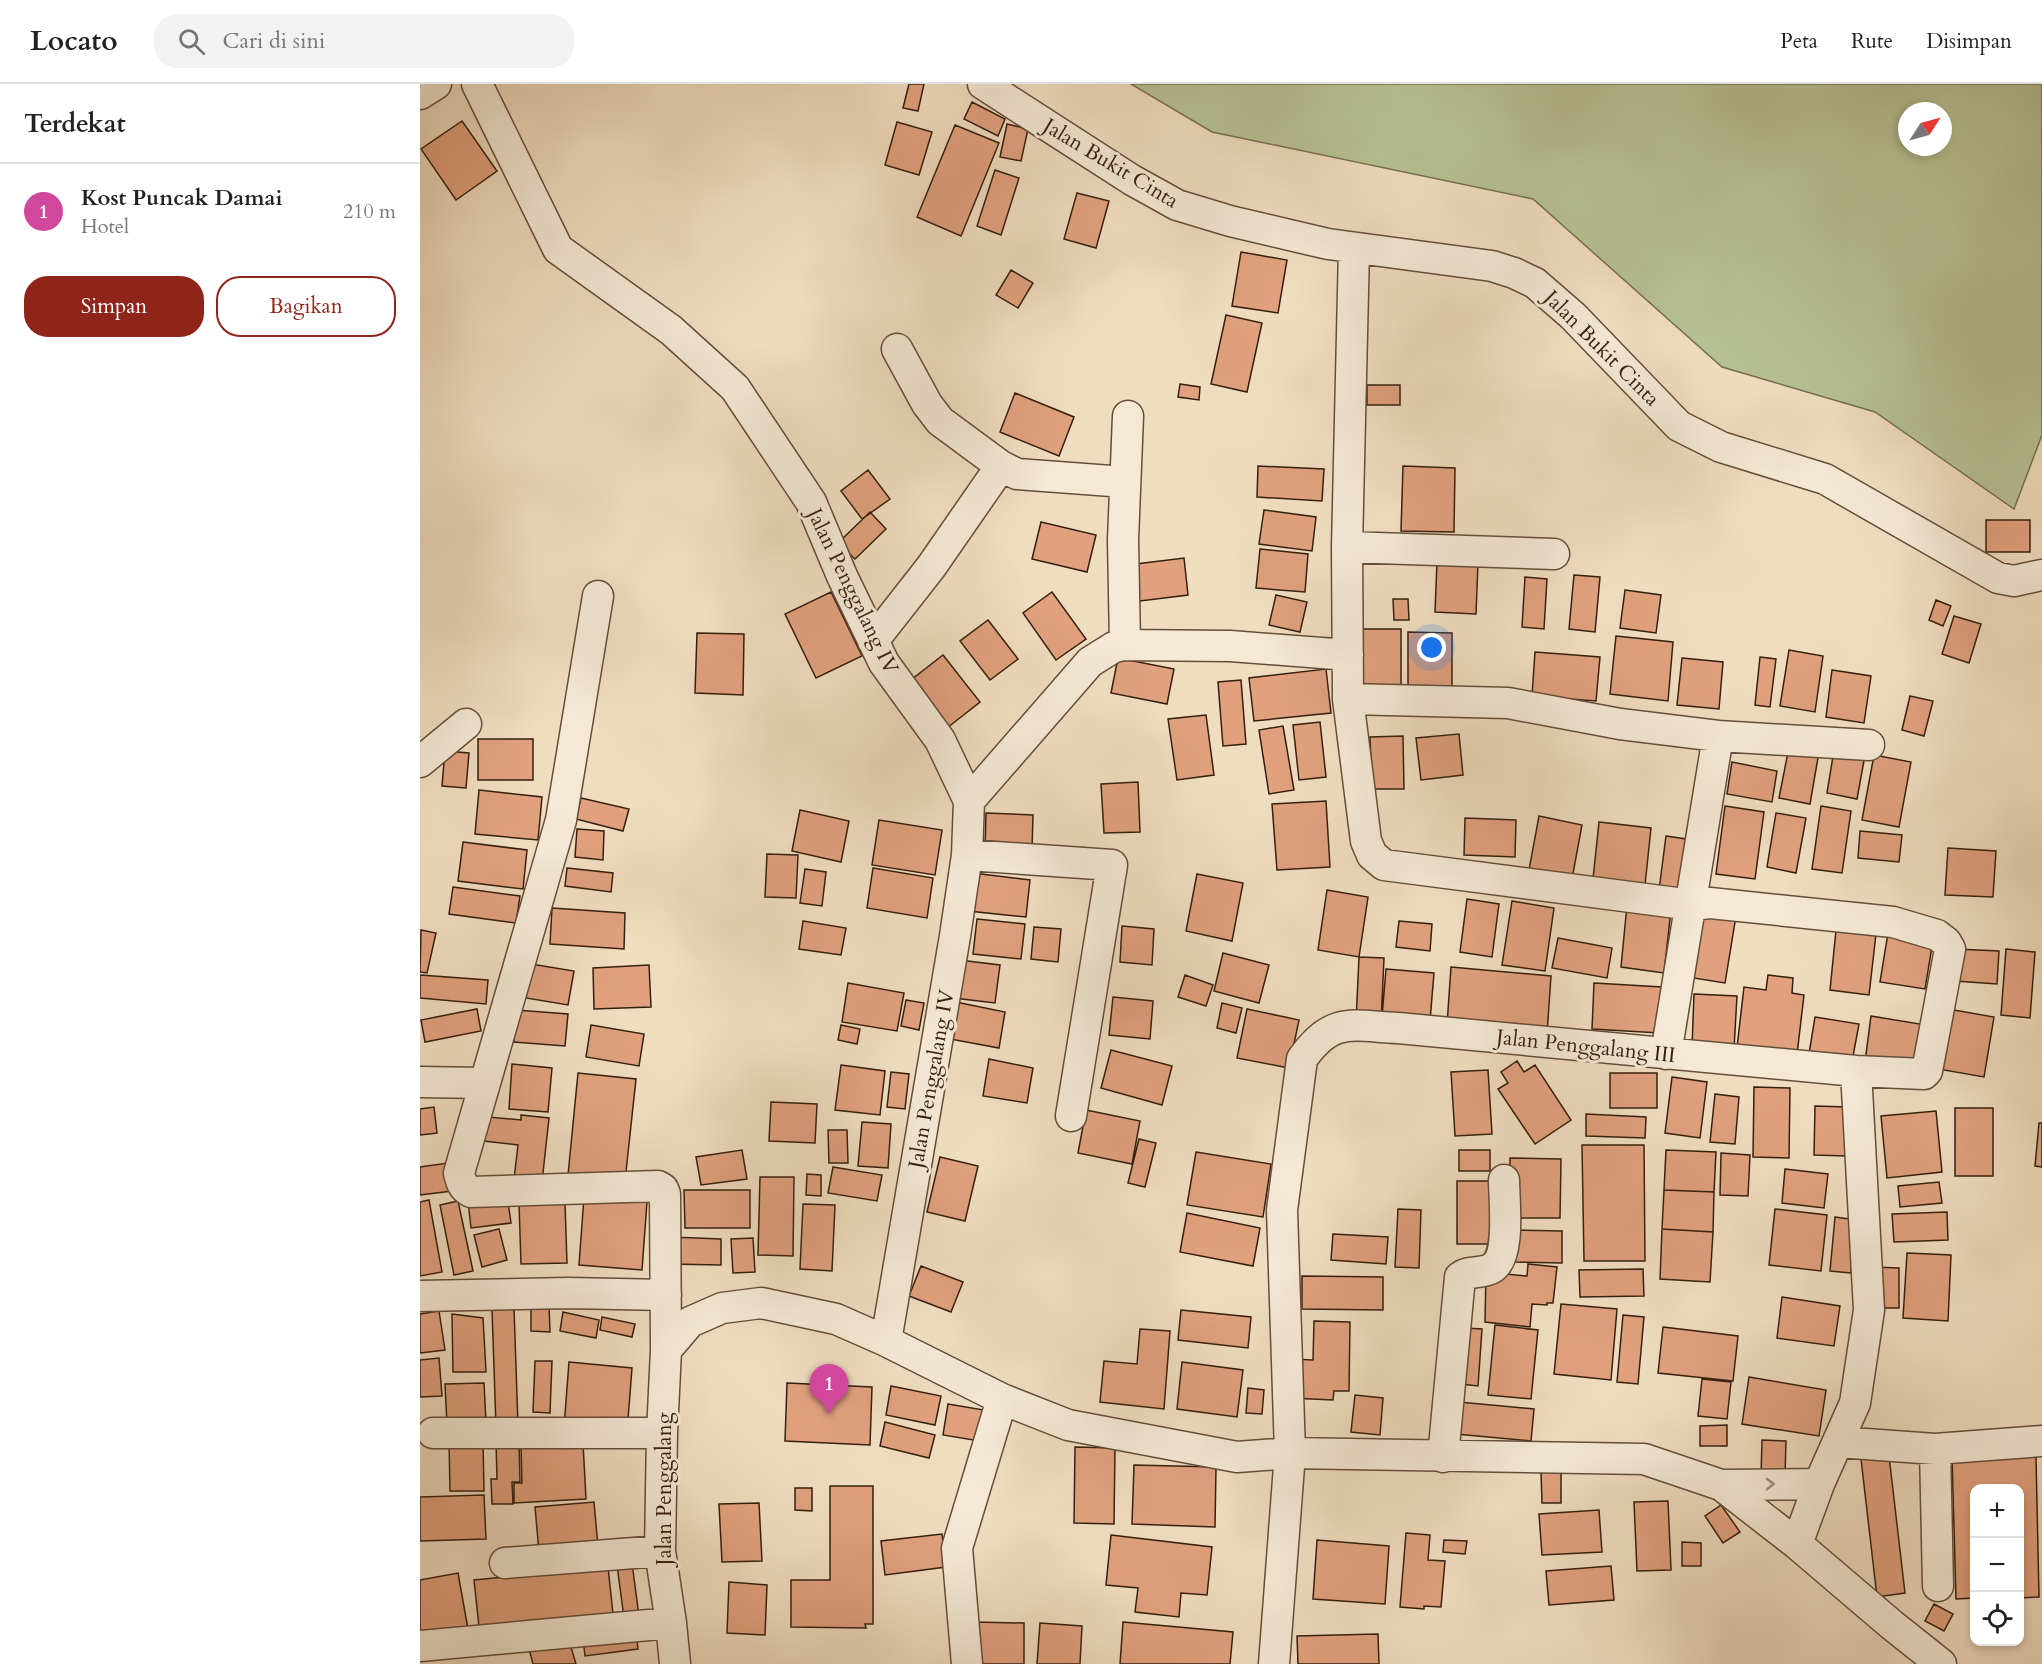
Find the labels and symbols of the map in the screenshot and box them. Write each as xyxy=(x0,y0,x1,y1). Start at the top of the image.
north arrow xyxy=(1898,102,1952,156)
street label: Jalan Bukit Cinta xyxy=(1035,110,1184,215)
street label: Jalan Bukit Cinta xyxy=(1535,282,1666,413)
street label: Jalan Penggalang IV xyxy=(799,501,906,679)
your location xyxy=(1417,633,1446,662)
street label: Jalan Penggalang IV xyxy=(901,987,962,1174)
street label: Jalan Penggalang III xyxy=(1492,1022,1677,1070)
pin: 1 xyxy=(810,1364,848,1414)
street label: Jalan Penggalang xyxy=(650,1412,679,1568)
one-way arrow xyxy=(1766,1478,1775,1490)

